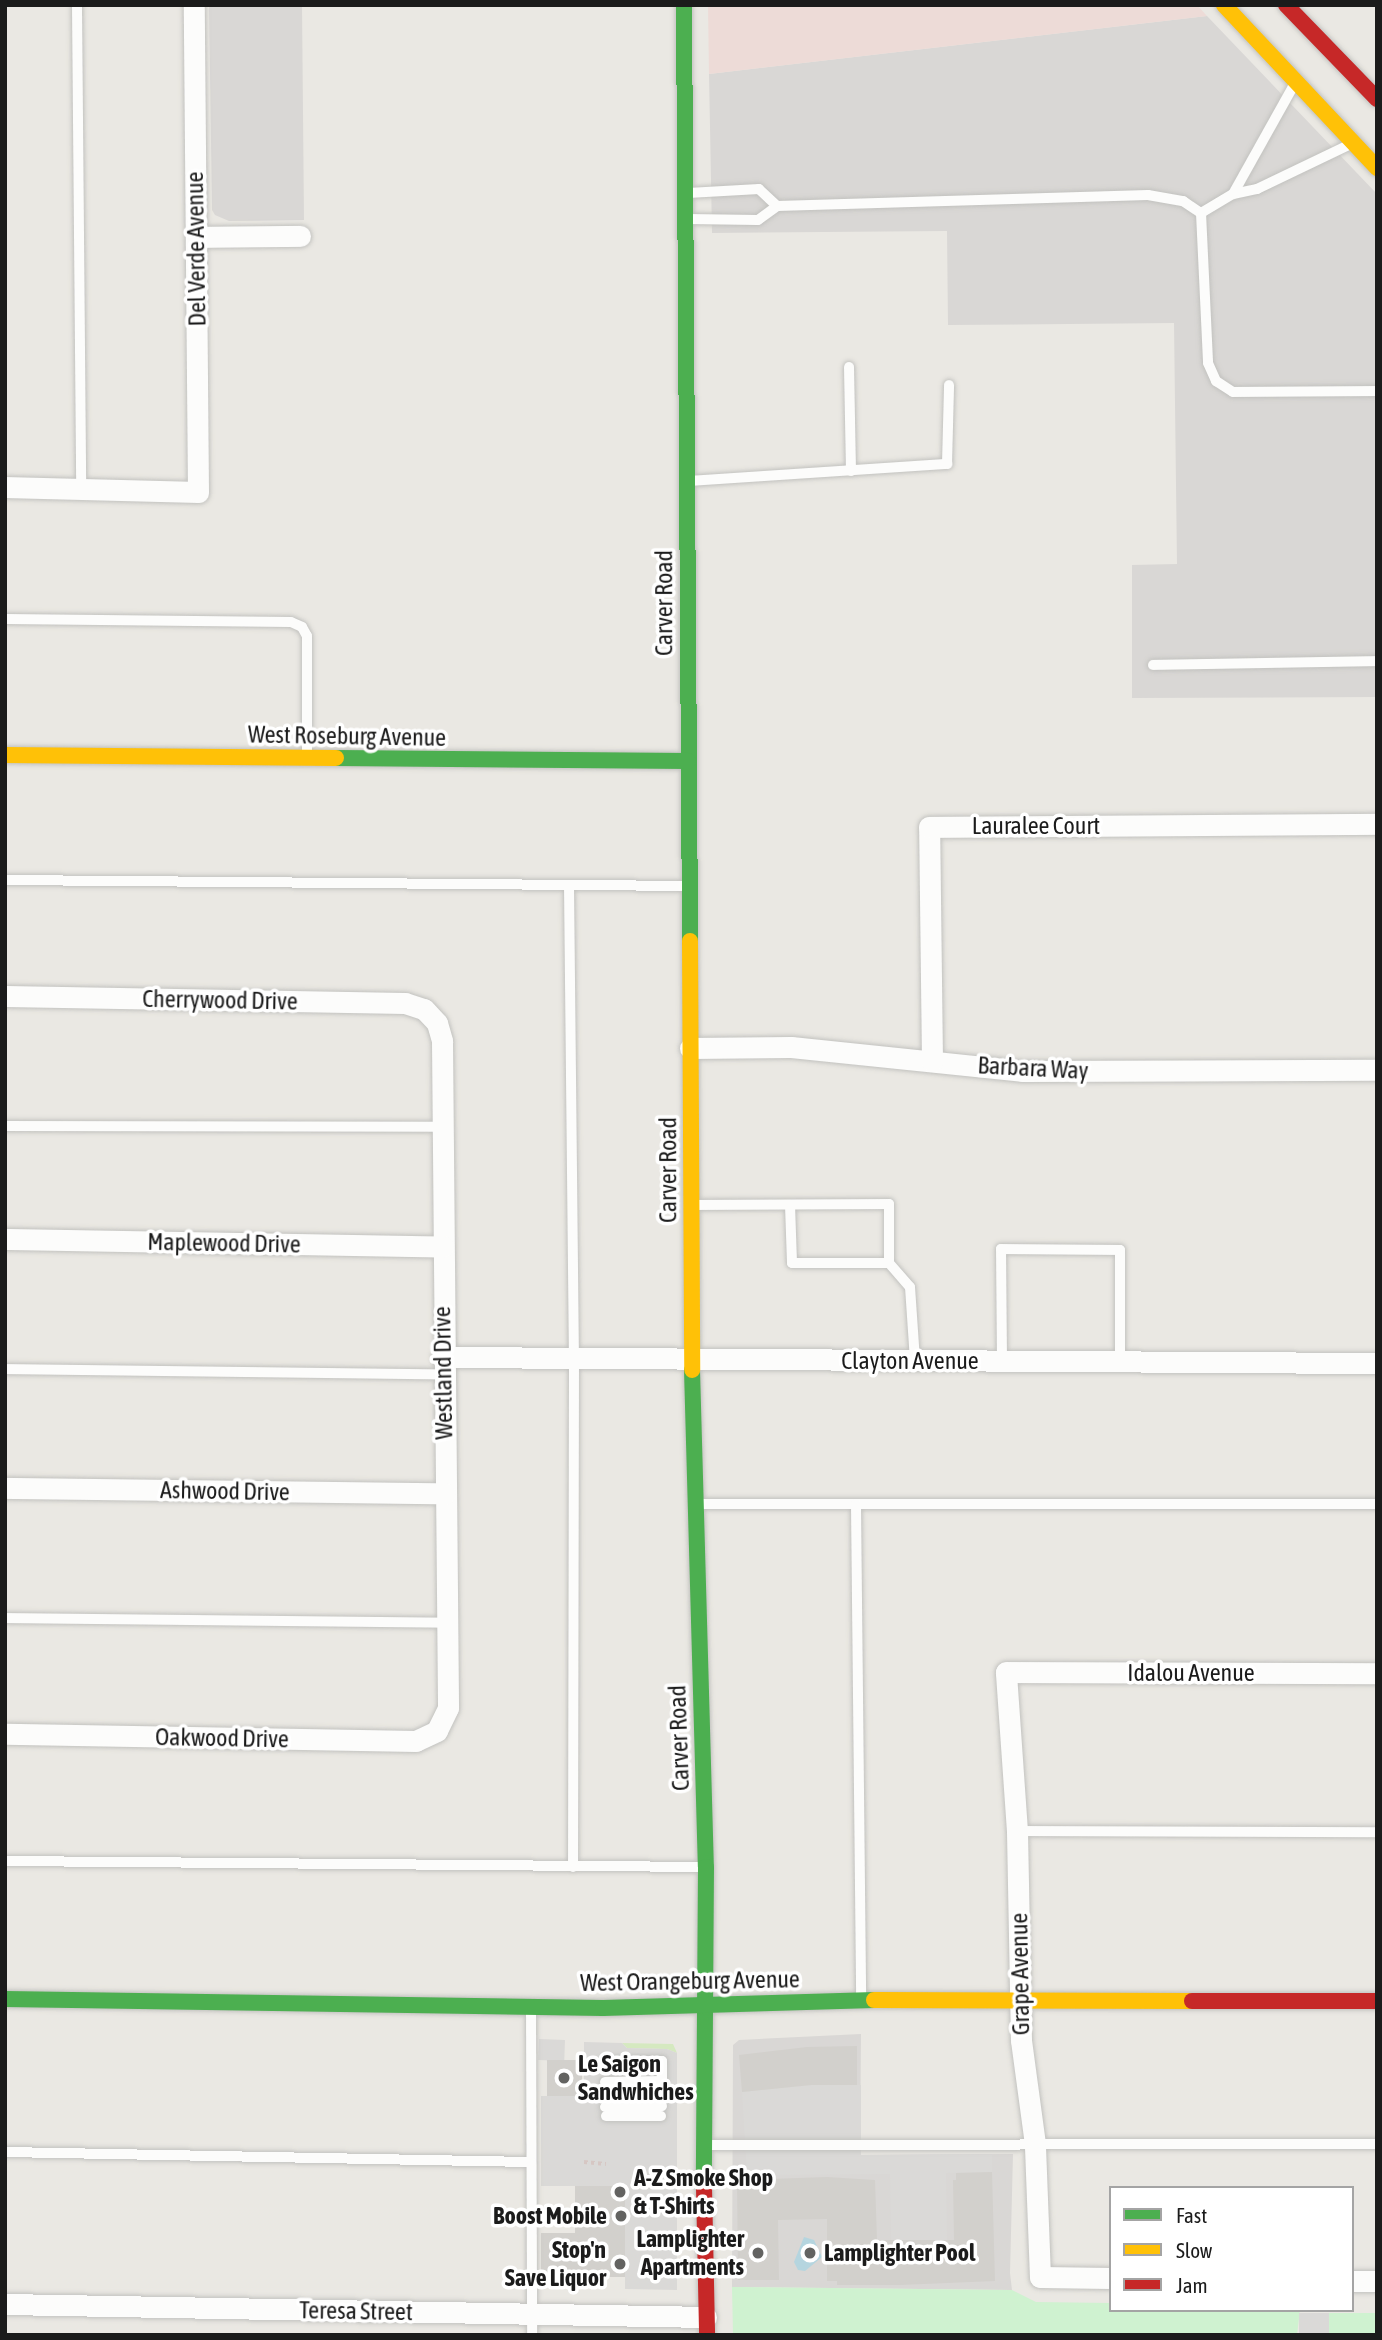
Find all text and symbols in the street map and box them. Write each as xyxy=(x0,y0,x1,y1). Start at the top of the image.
street label: Del Verde Avenue xyxy=(180,171,212,327)
street label: Carver Road xyxy=(650,550,678,656)
street label: West Roseburg Avenue xyxy=(248,720,446,752)
street label: Lauralee Court xyxy=(972,812,1100,840)
street label: Cherrywood Drive xyxy=(142,984,298,1016)
street label: Barbara Way xyxy=(977,1051,1089,1085)
street label: Carver Road xyxy=(654,1117,682,1223)
street label: Maplewood Drive xyxy=(147,1227,301,1259)
street label: Westland Drive xyxy=(427,1306,459,1440)
street label: Clayton Avenue xyxy=(841,1347,979,1375)
street label: Ashwood Drive xyxy=(160,1475,290,1507)
street label: Idalou Avenue xyxy=(1127,1659,1255,1687)
street label: Carver Road xyxy=(663,1685,695,1791)
street label: Oakwood Drive xyxy=(155,1722,289,1754)
street label: Grape Avenue xyxy=(1005,1913,1035,2035)
street label: West Orangeburg Avenue xyxy=(580,1965,800,1997)
place label: Le Saigon Sandwhiches xyxy=(578,2050,694,2106)
marker: Le Saigon Sandwhiches xyxy=(556,2070,572,2086)
place label: A-Z Smoke Shop & T-Shirts xyxy=(634,2164,773,2220)
marker: A-Z Smoke Shop & T-Shirts xyxy=(612,2184,628,2200)
legend xyxy=(1109,2186,1354,2312)
place label: Boost Mobile xyxy=(493,2202,607,2230)
text: Fast xyxy=(1176,2203,1207,2227)
marker: Boost Mobile xyxy=(613,2208,629,2224)
place label: Lamplighter Apartments xyxy=(636,2225,744,2281)
place label: Stop'n Save Liquor xyxy=(505,2236,606,2292)
text: Slow xyxy=(1176,2238,1212,2262)
place label: Lamplighter Pool xyxy=(824,2239,975,2267)
marker: Lamplighter Apartments xyxy=(750,2245,766,2261)
marker: Lamplighter Pool xyxy=(802,2245,818,2261)
marker: Stop'n Save Liquor xyxy=(612,2256,628,2272)
text: Jam xyxy=(1176,2273,1208,2297)
street label: Teresa Street xyxy=(299,2296,413,2326)

